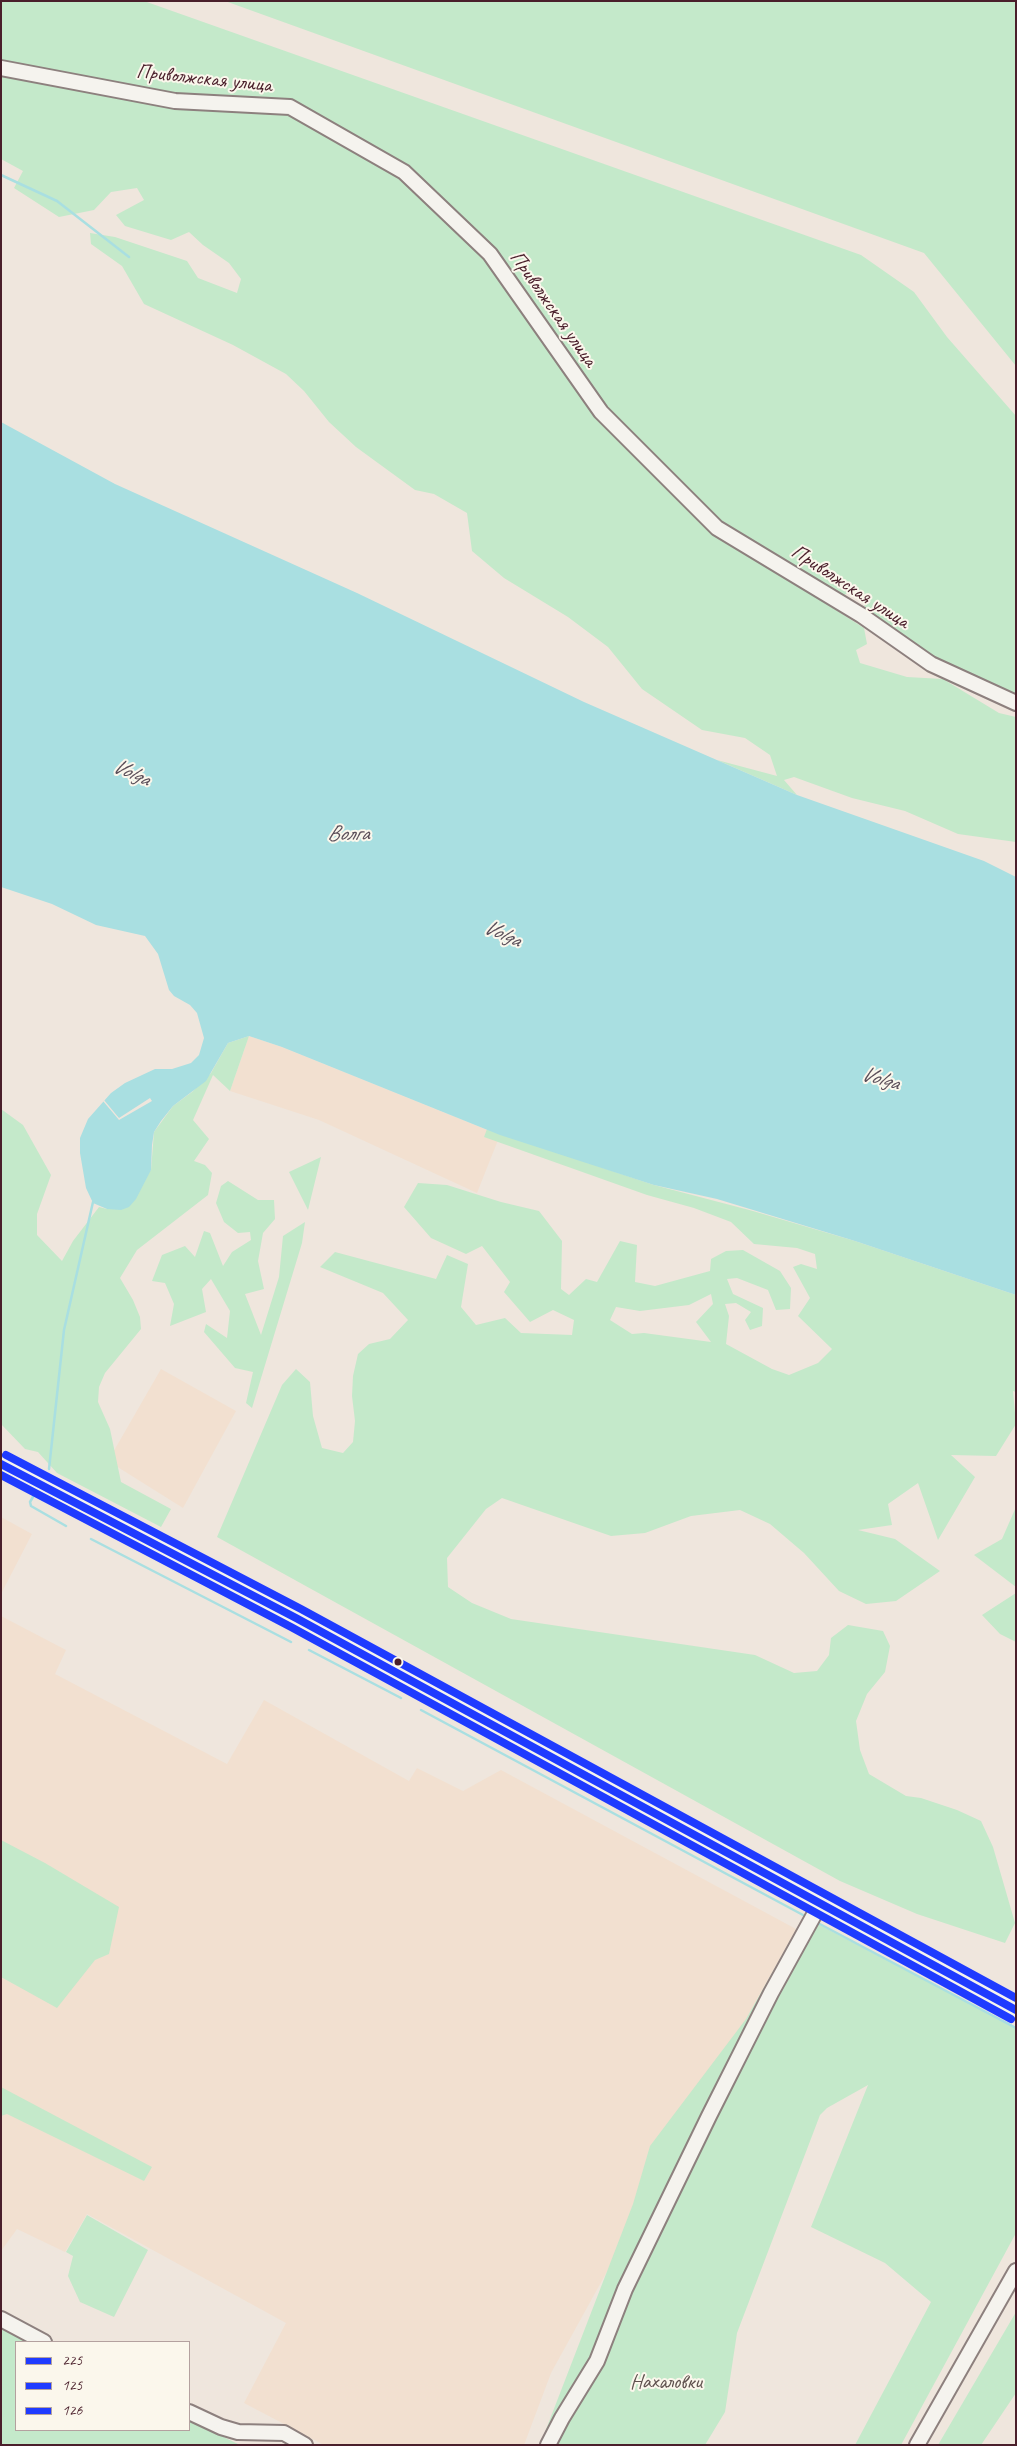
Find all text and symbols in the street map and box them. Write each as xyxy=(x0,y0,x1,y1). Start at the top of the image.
street label: Приволжская улица xyxy=(135,59,273,99)
street label: Приволжская улица xyxy=(504,246,602,372)
street label: Приволжская улица xyxy=(786,539,914,635)
water label: Volga xyxy=(108,753,154,793)
water label: Волга xyxy=(327,821,369,847)
water label: Volga xyxy=(479,914,525,954)
water label: Volga xyxy=(858,1061,902,1097)
unlabelled marker xyxy=(393,1657,403,1667)
legend xyxy=(15,2341,190,2431)
text: 225 xyxy=(62,2351,82,2370)
park label: Нахаловки xyxy=(630,2369,702,2395)
text: 125 xyxy=(62,2376,82,2395)
text: 126 xyxy=(62,2401,82,2420)

